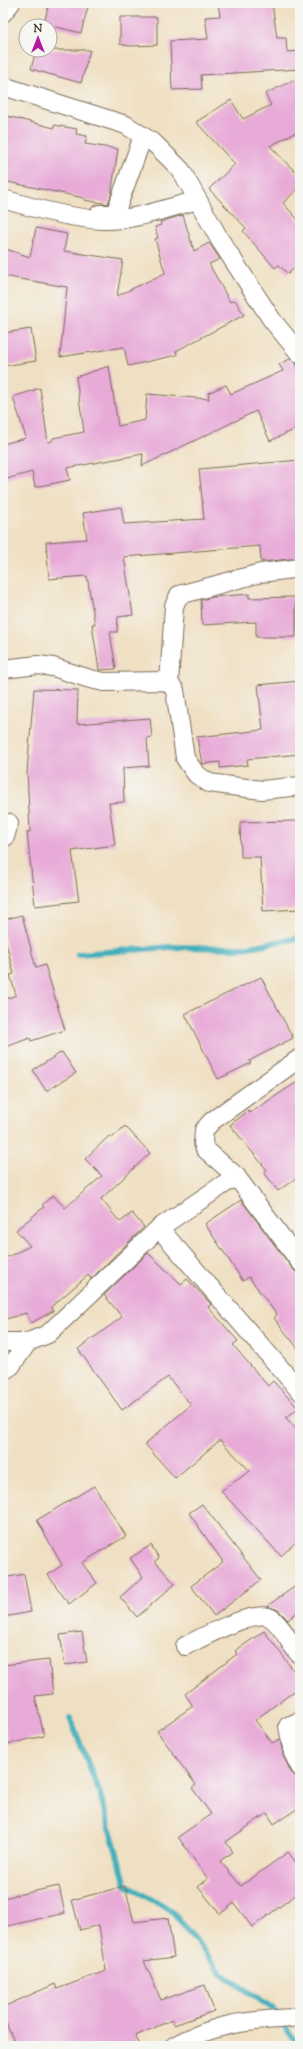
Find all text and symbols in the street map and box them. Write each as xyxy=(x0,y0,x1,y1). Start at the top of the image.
north arrow xyxy=(18,18,58,58)
text: N xyxy=(33,21,43,37)

